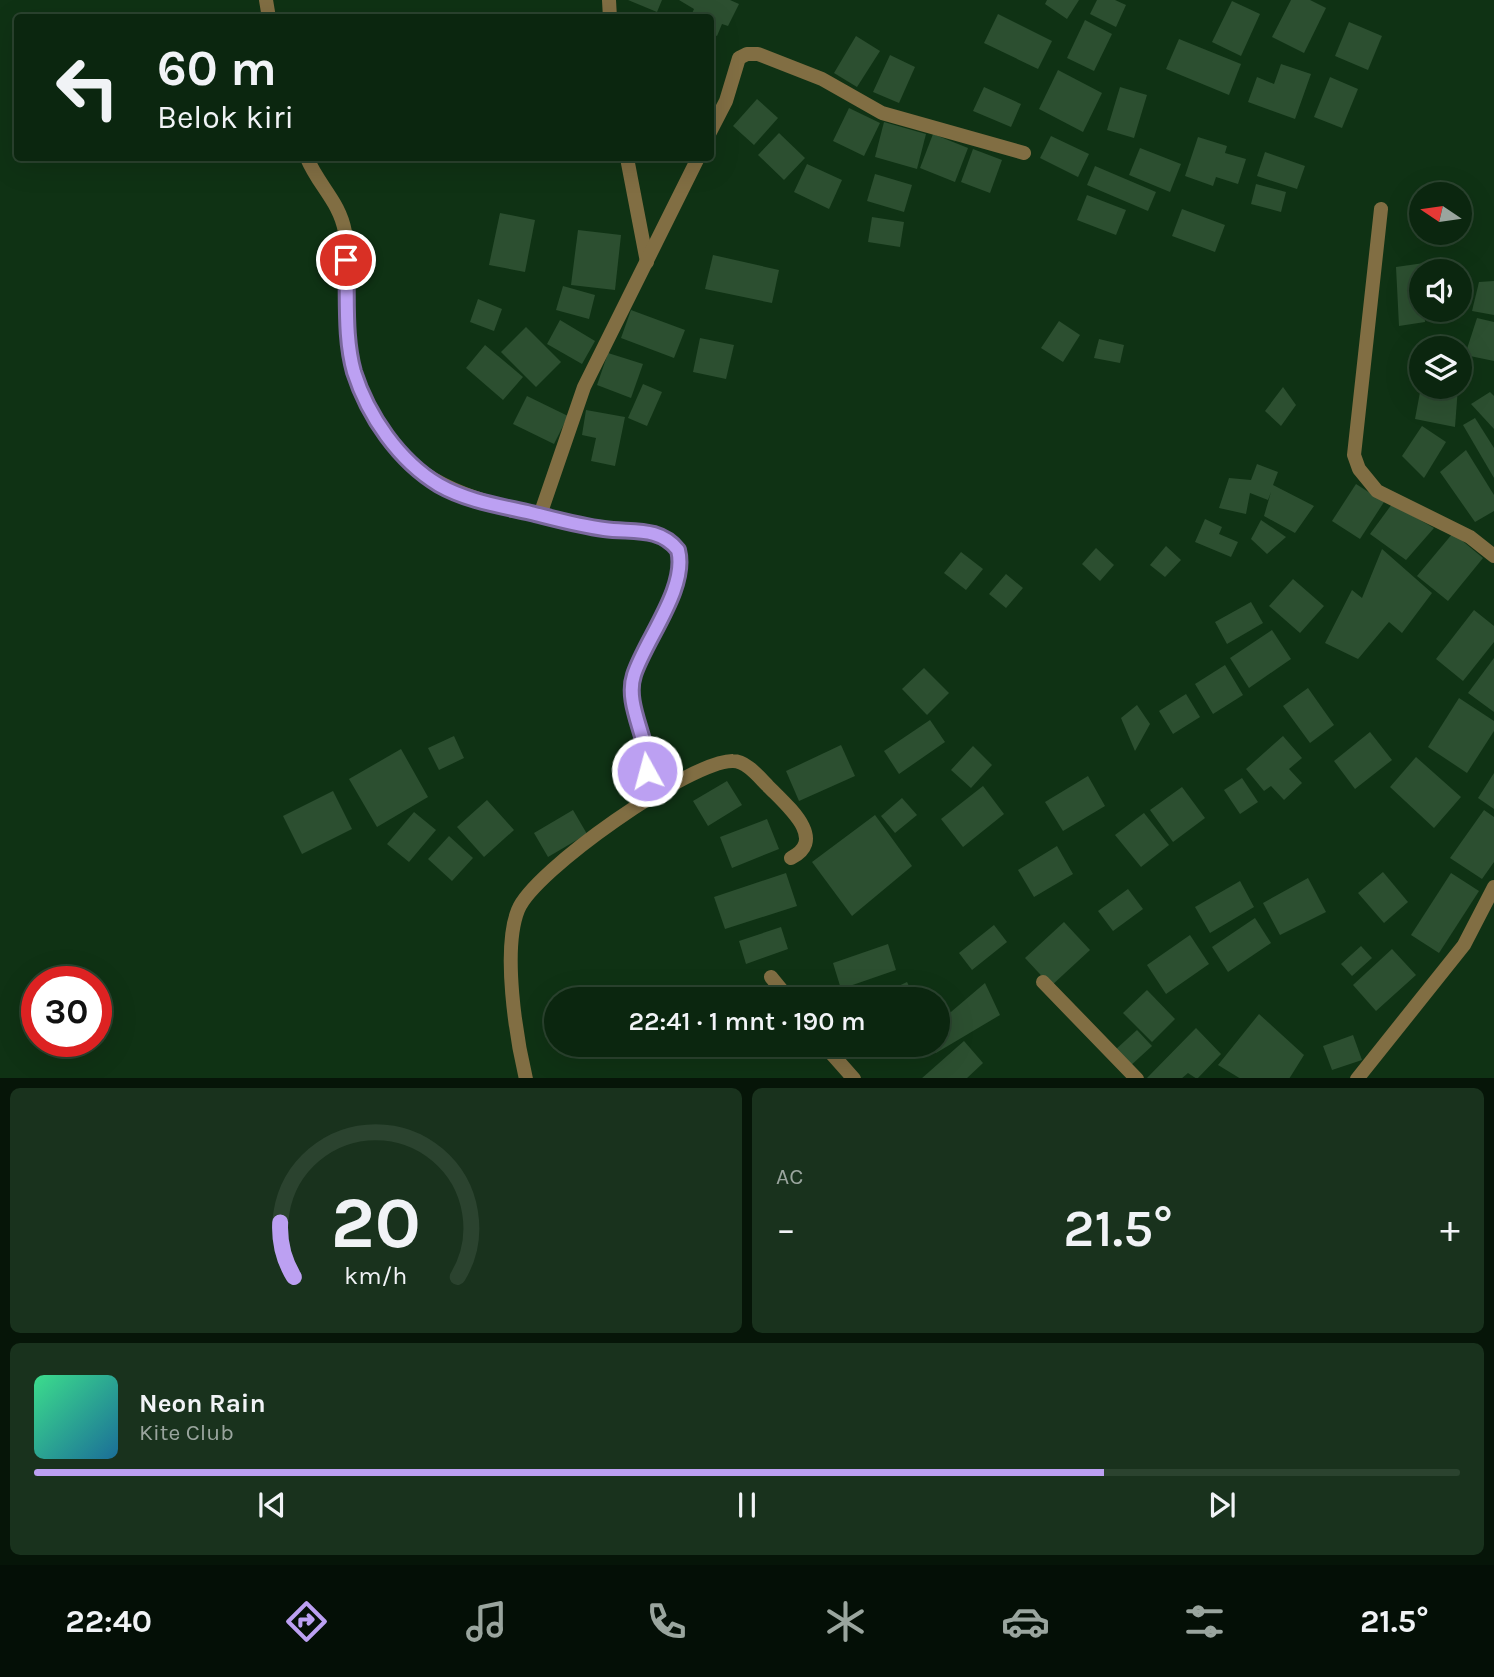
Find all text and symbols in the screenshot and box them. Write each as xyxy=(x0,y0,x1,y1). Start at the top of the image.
text: 60 m xyxy=(157,40,277,97)
icon: left xyxy=(42,42,133,133)
text: Belok kiri xyxy=(157,99,294,136)
north arrow xyxy=(1409,182,1472,245)
map controls xyxy=(1409,182,1472,399)
pin xyxy=(316,230,376,290)
icon: arrive xyxy=(327,241,365,279)
button: sound xyxy=(1409,259,1472,322)
button: layers xyxy=(1409,336,1472,399)
position arrow xyxy=(610,734,684,808)
speed limit sign: 30 xyxy=(21,966,112,1057)
text: 22:41 · 1 mnt · 190 m xyxy=(629,1006,865,1037)
text: AC xyxy=(776,1163,803,1190)
text: 20 xyxy=(331,1180,421,1265)
text: 21.5° xyxy=(1063,1198,1173,1259)
text: − xyxy=(776,1207,796,1252)
text: + xyxy=(1440,1207,1460,1252)
text: km/h xyxy=(344,1260,408,1289)
text: Neon Rain xyxy=(139,1388,266,1419)
text: Kite Club xyxy=(139,1419,234,1446)
icon: previous xyxy=(253,1486,291,1524)
icon: pause xyxy=(728,1486,766,1524)
icon: next xyxy=(1203,1486,1241,1524)
icon: directions xyxy=(282,1597,331,1646)
icon: music xyxy=(462,1597,511,1646)
icon: phone xyxy=(642,1597,691,1646)
icon: climate xyxy=(821,1597,870,1646)
icon: car xyxy=(1001,1597,1050,1646)
icon: filters xyxy=(1180,1597,1229,1646)
text: 22:40 xyxy=(65,1603,152,1640)
text: 21.5° xyxy=(1360,1603,1429,1640)

